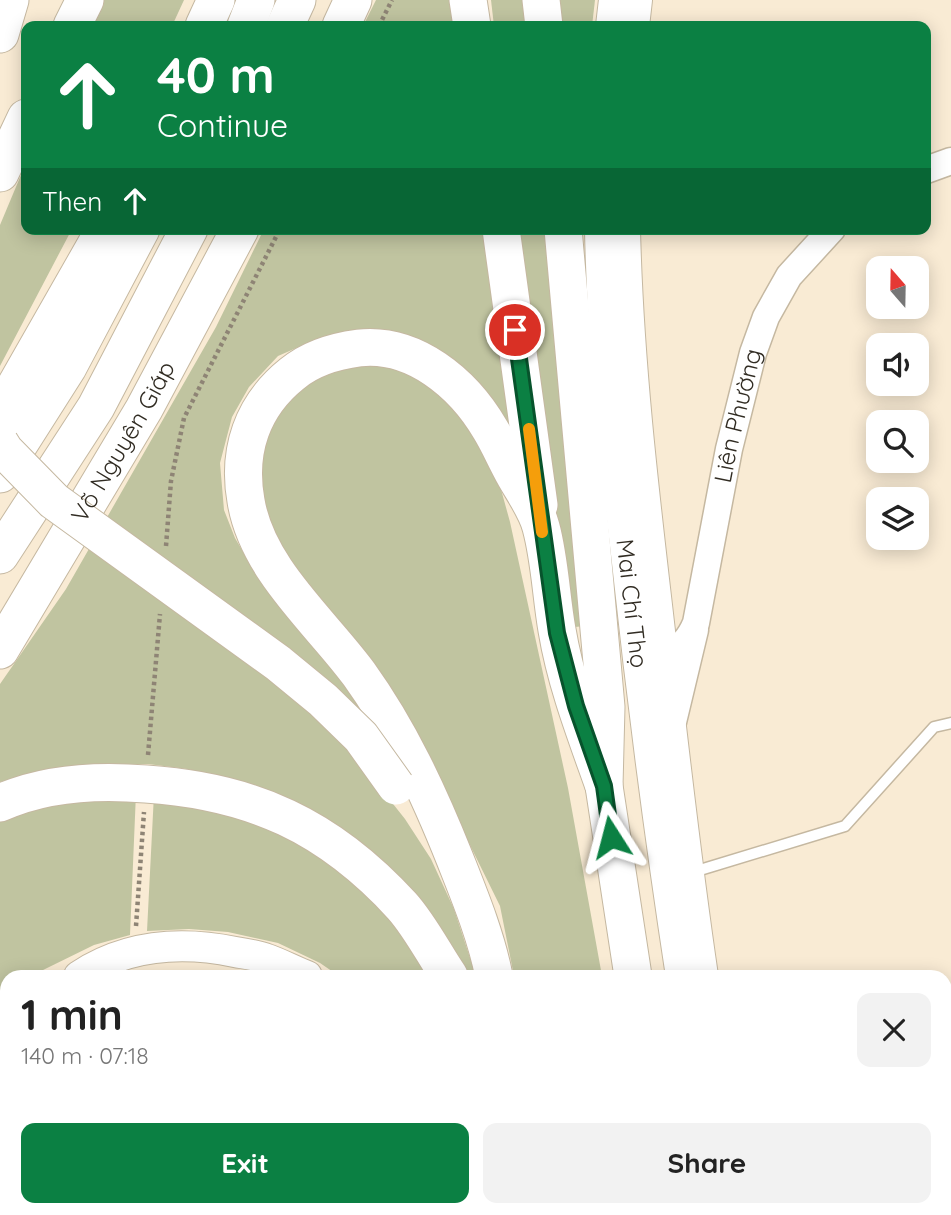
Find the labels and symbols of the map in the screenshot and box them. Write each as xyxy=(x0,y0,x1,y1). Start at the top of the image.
north arrow xyxy=(866,256,929,318)
pin xyxy=(485,300,545,360)
street label: Liên Phường xyxy=(707,345,768,485)
street label: Võ Nguyên Giáp xyxy=(64,356,181,527)
street label: Mai Chí Thọ xyxy=(610,537,655,670)
position arrow xyxy=(574,800,648,874)

